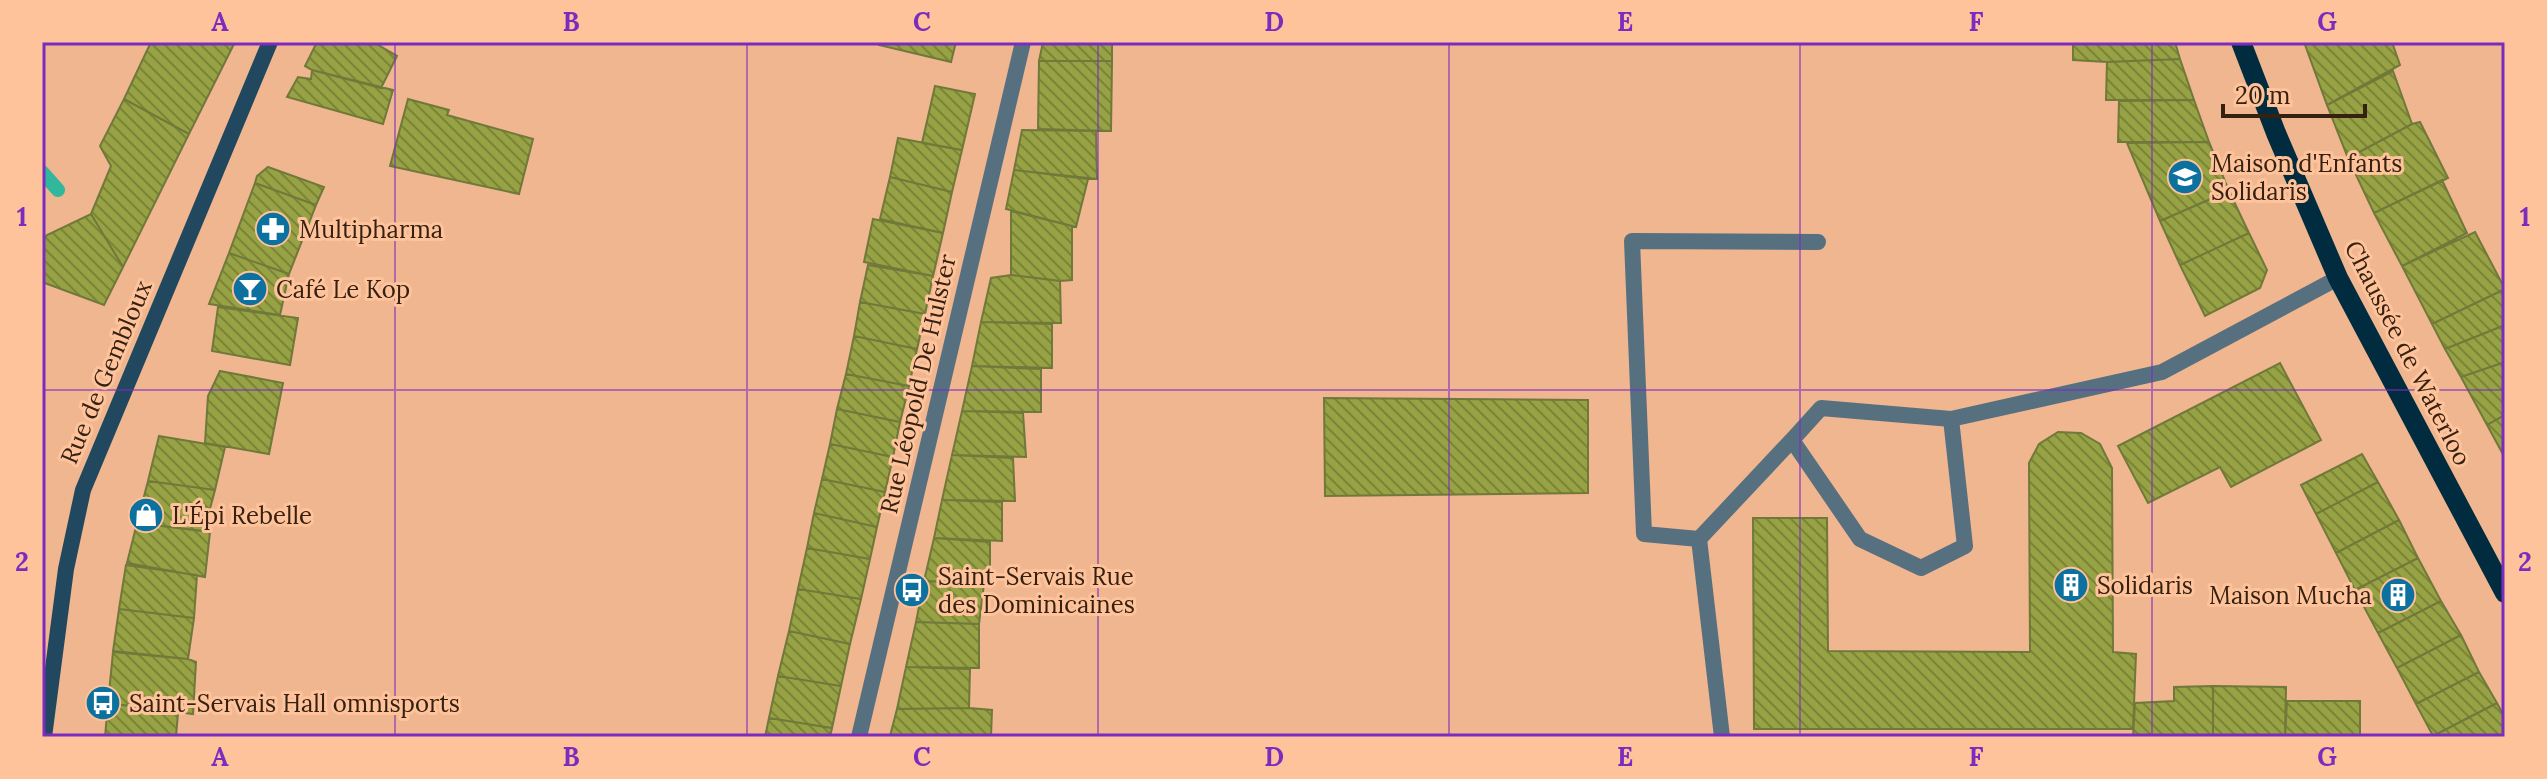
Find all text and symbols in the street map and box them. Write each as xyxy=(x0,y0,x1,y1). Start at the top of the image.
text: A xyxy=(211,5,229,38)
text: B xyxy=(562,5,580,38)
text: C xyxy=(913,5,931,38)
text: D xyxy=(1264,5,1284,38)
text: E xyxy=(1617,5,1633,38)
text: F xyxy=(1969,5,1984,38)
text: G xyxy=(2317,5,2337,38)
scale bar xyxy=(2223,68,2365,118)
text: 20 m xyxy=(2235,80,2291,111)
place label: Maison d'Enfants Solidaris xyxy=(2211,148,2402,207)
school or university icon: Maison d'Enfants Solidaris xyxy=(2166,158,2204,196)
text: 1 xyxy=(17,200,27,233)
text: 1 xyxy=(2520,200,2530,233)
pharmacy icon: Multipharma xyxy=(254,210,292,248)
place label: Multipharma xyxy=(299,214,443,245)
street label: Chaussée de Waterloo xyxy=(2338,235,2478,471)
street label: Rue Léopold De Hulster xyxy=(873,251,963,517)
bar icon: Café Le Kop xyxy=(231,270,269,308)
place label: Café Le Kop xyxy=(276,274,410,305)
street label: Rue de Gembloux xyxy=(53,275,159,469)
shop icon: L'Épi Rebelle xyxy=(127,496,165,534)
place label: L'Épi Rebelle xyxy=(172,500,312,531)
text: 2 xyxy=(15,545,29,578)
text: 2 xyxy=(2518,545,2532,578)
place label: Saint-Servais Rue des Dominicaines xyxy=(938,561,1135,620)
building icon: Solidaris xyxy=(2052,566,2090,604)
place label: Solidaris xyxy=(2097,570,2193,601)
bus stop icon: Saint-Servais Rue des Dominicaines xyxy=(893,571,931,609)
building icon: Maison Mucha xyxy=(2379,576,2417,614)
place label: Maison Mucha xyxy=(2209,580,2372,611)
bus stop icon: Saint-Servais Hall omnisports xyxy=(84,684,122,722)
place label: Saint-Servais Hall omnisports xyxy=(129,688,460,719)
text: A xyxy=(211,740,229,773)
text: B xyxy=(562,740,580,773)
text: C xyxy=(913,740,931,773)
text: D xyxy=(1264,740,1284,773)
text: E xyxy=(1617,740,1633,773)
text: F xyxy=(1969,740,1984,773)
text: G xyxy=(2317,740,2337,773)

